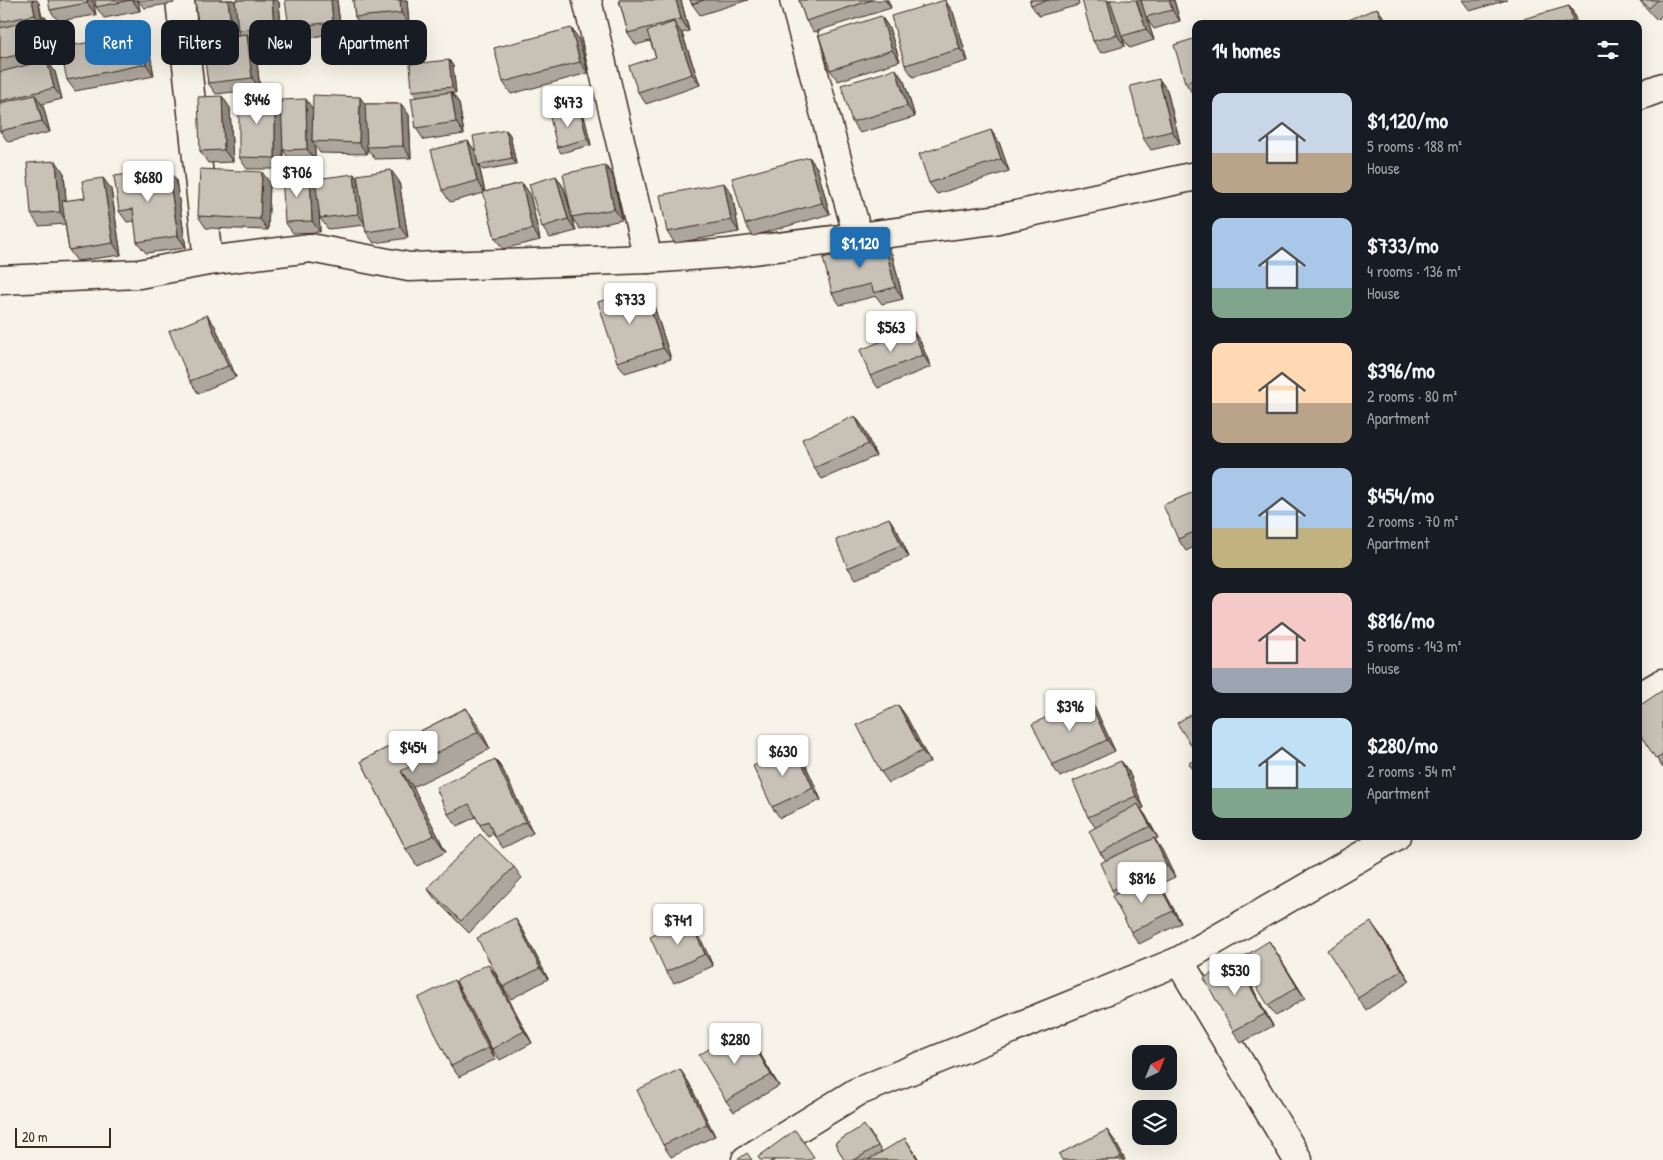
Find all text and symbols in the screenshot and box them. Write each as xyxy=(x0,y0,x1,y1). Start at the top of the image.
chip: Buy xyxy=(15,20,75,65)
chip: Rent xyxy=(85,20,151,65)
chip: Filters xyxy=(161,20,239,65)
chip: New xyxy=(249,20,311,65)
chip: Apartment xyxy=(321,20,427,65)
text: 14 homes xyxy=(1212,36,1280,65)
icon: filters xyxy=(1594,36,1622,64)
pin: $446 xyxy=(227,82,287,125)
pin: $473 xyxy=(538,86,598,128)
text: $446 xyxy=(244,88,270,110)
text: $473 xyxy=(553,91,583,113)
text: $1,120/mo xyxy=(1367,106,1448,135)
icon: home xyxy=(1252,113,1312,173)
text: 5 rooms · 188 m² xyxy=(1367,135,1462,157)
pin: $706 xyxy=(267,156,327,198)
text: House xyxy=(1367,157,1400,179)
pin: $680 xyxy=(118,160,178,203)
text: $706 xyxy=(282,161,312,183)
text: $680 xyxy=(134,166,162,188)
pin: $1,120 xyxy=(819,226,901,269)
text: $733/mo xyxy=(1367,231,1438,260)
text: $1,120 xyxy=(841,232,879,254)
icon: home xyxy=(1252,238,1312,298)
text: 4 rooms · 136 m² xyxy=(1367,260,1461,282)
pin: $733 xyxy=(600,282,660,325)
text: House xyxy=(1367,282,1400,304)
text: $733 xyxy=(615,288,645,310)
pin: $563 xyxy=(861,310,921,353)
text: $563 xyxy=(877,316,905,338)
text: $396/mo xyxy=(1367,356,1435,385)
icon: home xyxy=(1252,363,1312,423)
text: 2 rooms · 80 m² xyxy=(1367,385,1457,407)
text: Apartment xyxy=(1367,407,1430,429)
text: $454/mo xyxy=(1367,481,1434,510)
icon: home xyxy=(1252,488,1312,548)
text: 2 rooms · 70 m² xyxy=(1367,510,1458,532)
text: Apartment xyxy=(1367,532,1430,554)
text: $816/mo xyxy=(1367,606,1434,635)
icon: home xyxy=(1252,613,1312,673)
text: 5 rooms · 143 m² xyxy=(1367,635,1461,657)
text: House xyxy=(1367,657,1400,679)
pin: $396 xyxy=(1040,690,1100,732)
text: $396 xyxy=(1056,695,1084,717)
pin: $454 xyxy=(383,730,443,773)
text: $280/mo xyxy=(1367,731,1438,760)
pin: $630 xyxy=(753,734,813,777)
text: $454 xyxy=(400,736,426,758)
icon: home xyxy=(1252,738,1312,798)
text: $630 xyxy=(769,740,797,762)
text: 2 rooms · 54 m² xyxy=(1367,760,1456,782)
text: Apartment xyxy=(1367,782,1430,804)
pin: $816 xyxy=(1112,862,1172,904)
text: $816 xyxy=(1128,867,1156,889)
pin: $741 xyxy=(648,904,708,946)
text: $741 xyxy=(664,909,692,931)
pin: $530 xyxy=(1205,954,1265,996)
text: $530 xyxy=(1220,959,1250,981)
pin: $280 xyxy=(705,1022,765,1065)
text: $280 xyxy=(720,1028,750,1050)
north arrow xyxy=(1132,1045,1178,1090)
map controls xyxy=(1132,1045,1177,1145)
button: layers xyxy=(1132,1100,1177,1145)
scale bar xyxy=(15,1125,111,1148)
text: 20 m xyxy=(22,1127,48,1146)

